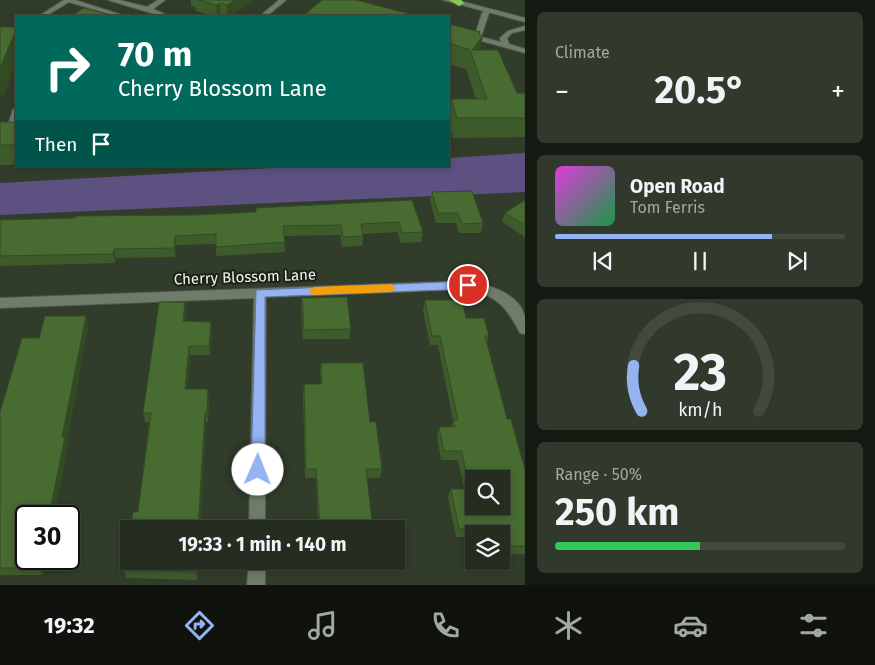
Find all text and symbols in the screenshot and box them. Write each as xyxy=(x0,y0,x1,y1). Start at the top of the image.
text: 70 m xyxy=(118,33,192,75)
icon: right xyxy=(35,35,100,100)
text: Climate xyxy=(555,43,610,62)
text: 20.5° xyxy=(654,67,746,113)
text: Cherry Blossom Lane xyxy=(118,75,327,102)
text: − xyxy=(555,75,569,108)
text: + xyxy=(831,75,845,108)
icon: arrive xyxy=(87,130,115,158)
text: Then xyxy=(35,133,77,156)
text: Open Road xyxy=(630,175,725,198)
text: Tom Ferris xyxy=(630,198,705,217)
icon: previous xyxy=(589,247,617,275)
icon: pause xyxy=(686,247,714,275)
icon: next xyxy=(783,247,811,275)
pin xyxy=(447,264,489,306)
street label: Cherry Blossom Lane xyxy=(174,266,316,288)
icon: arrive xyxy=(454,271,482,299)
text: 23 xyxy=(673,341,727,404)
text: km/h xyxy=(678,399,722,421)
position arrow xyxy=(231,443,283,495)
text: Range · 50% xyxy=(555,465,642,484)
map controls xyxy=(465,470,510,570)
button: search xyxy=(465,470,510,515)
text: 250 km xyxy=(555,489,679,535)
speed limit sign: 30 xyxy=(15,505,80,570)
button: layers xyxy=(465,525,510,570)
text: 19:33 · 1 min · 140 m xyxy=(178,533,347,556)
icon: directions xyxy=(182,608,217,643)
icon: music xyxy=(305,608,340,643)
icon: phone xyxy=(428,608,463,643)
icon: climate xyxy=(551,608,586,643)
icon: car xyxy=(673,608,708,643)
icon: filters xyxy=(796,608,831,643)
text: 19:32 xyxy=(44,612,95,639)

